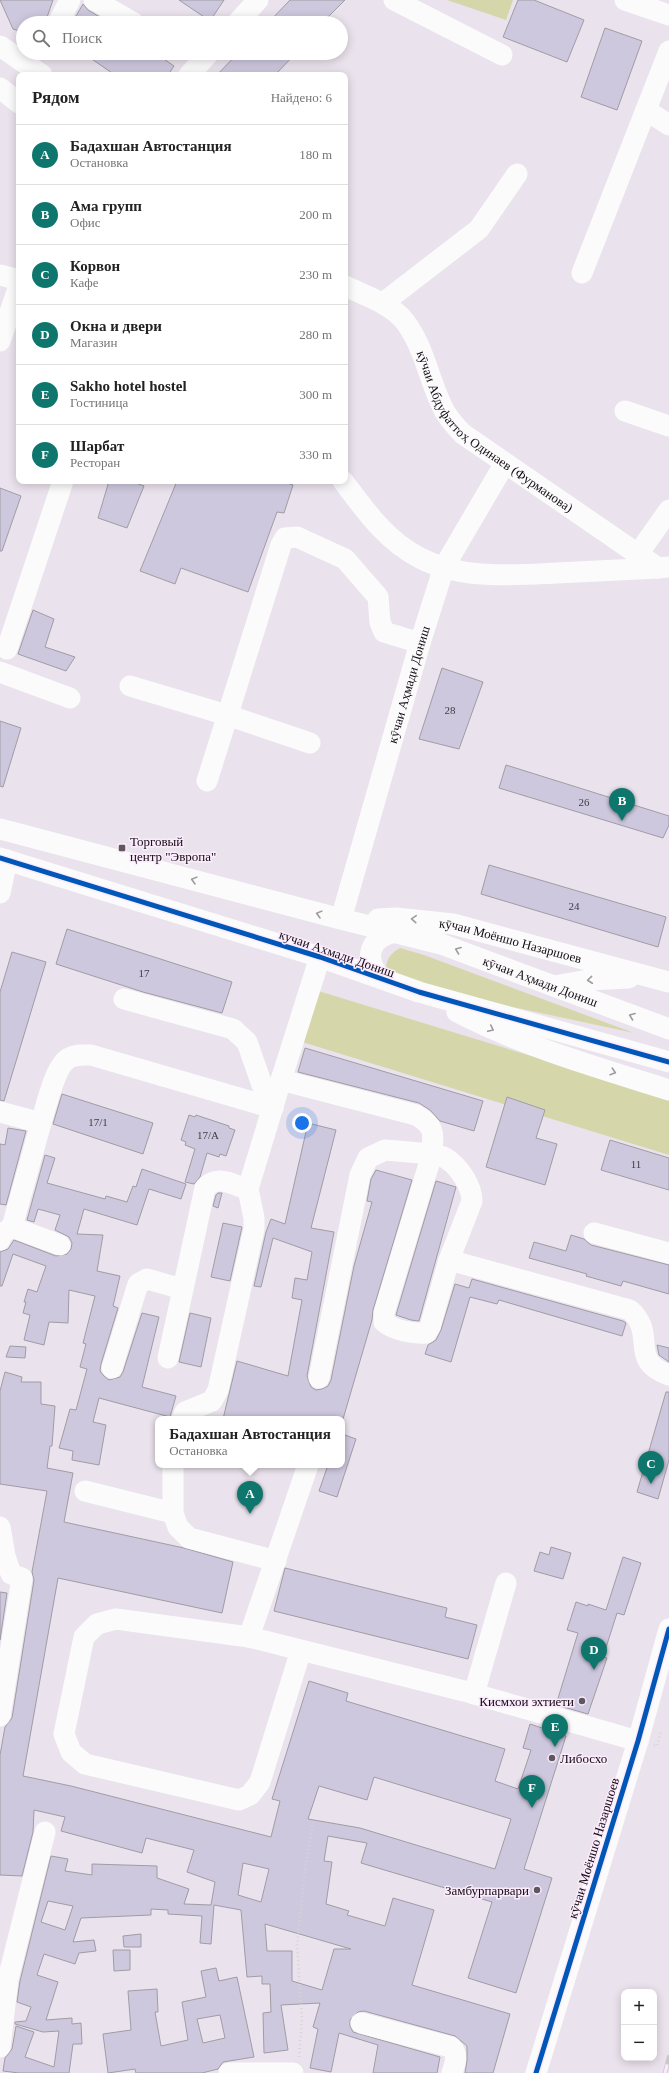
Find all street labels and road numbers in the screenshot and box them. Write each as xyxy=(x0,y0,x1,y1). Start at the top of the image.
street label: кӯчаи Абдуфаттоҳ Одинаев (Фурманова) xyxy=(414,348,576,515)
street label: кӯчаи Аҳмади Дониш xyxy=(385,624,433,745)
street label: кӯчаи Моёншо Назаршоев xyxy=(438,916,583,966)
street label: кучаи Ахмади Дониш xyxy=(277,927,397,980)
street label: кӯчаи Аҳмади Дониш xyxy=(481,953,600,1010)
street label: кӯчаи Моёншо Назаршоев xyxy=(565,1776,622,1920)

